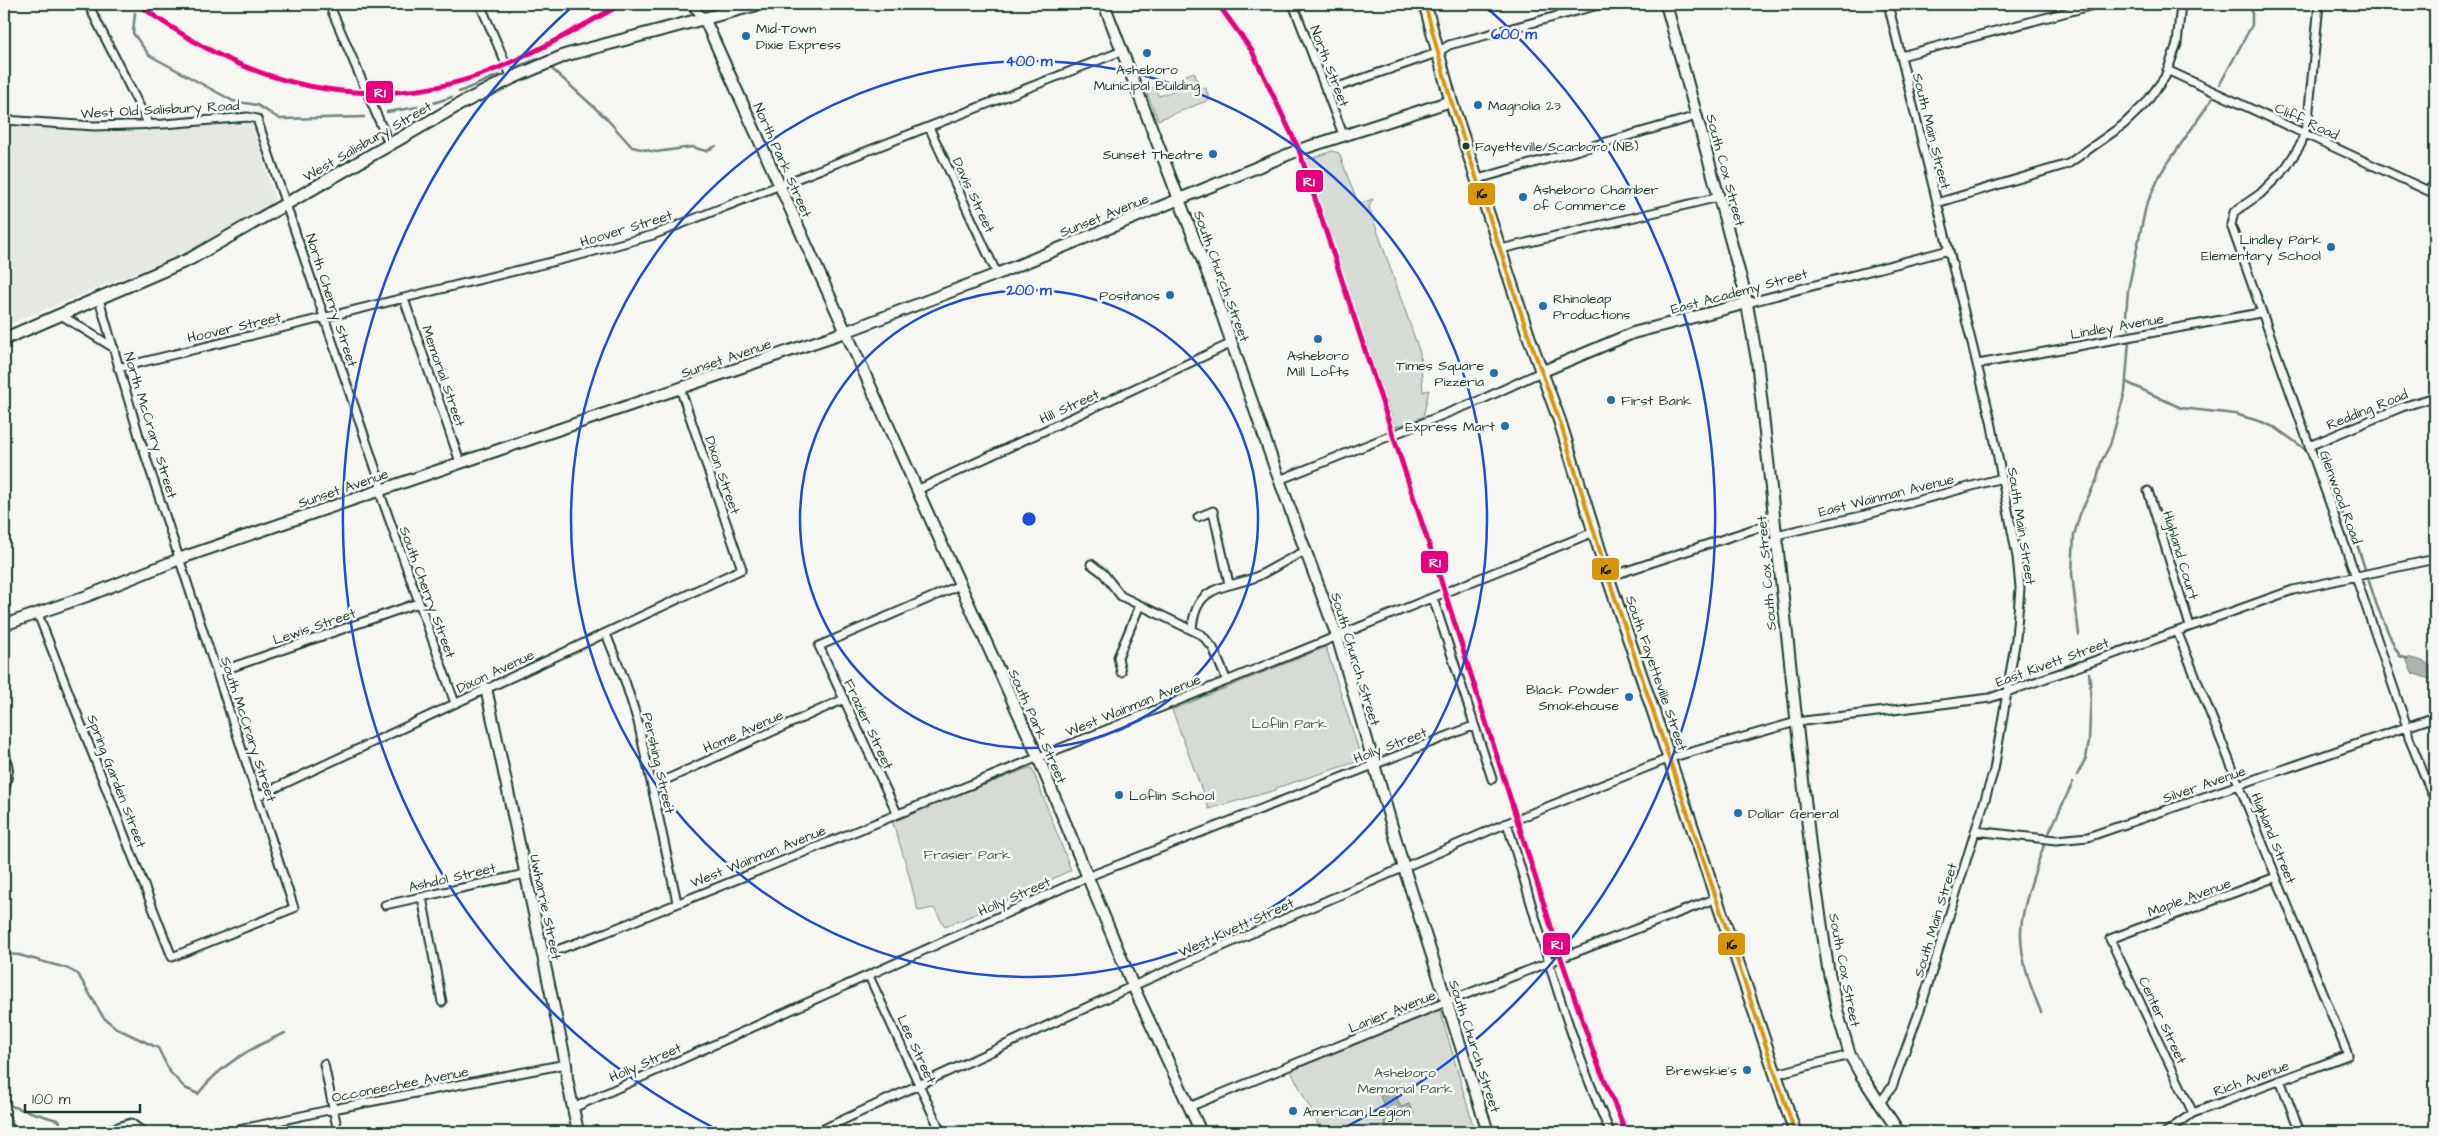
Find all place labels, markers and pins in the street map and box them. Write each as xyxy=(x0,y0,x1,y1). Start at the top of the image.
place label: Mid-Town Dixie Express xyxy=(756,19,841,55)
marker: Mid-Town Dixie Express xyxy=(740,30,752,42)
marker: Asheboro Municipal Building xyxy=(1141,47,1153,59)
place label: Asheboro Municipal Building xyxy=(1094,60,1200,96)
place label: Magnolia 23 xyxy=(1488,96,1561,116)
marker: Magnolia 23 xyxy=(1472,99,1484,111)
place label: Fayetteville/Scarboro (NB) xyxy=(1475,138,1639,157)
marker: Fayetteville/Scarboro (NB) xyxy=(1461,141,1471,151)
place label: Sunset Theatre xyxy=(1103,145,1203,165)
marker: Sunset Theatre xyxy=(1207,148,1219,160)
place label: Asheboro Chamber of Commerce xyxy=(1533,180,1659,216)
marker: Asheboro Chamber of Commerce xyxy=(1517,191,1529,203)
place label: Lindley Park Elementary School xyxy=(2201,230,2321,266)
marker: Lindley Park Elementary School xyxy=(2325,241,2337,253)
place label: Positanos xyxy=(1099,286,1160,306)
marker: Positanos xyxy=(1164,289,1176,301)
place label: Rhinoleap Productions xyxy=(1553,289,1630,325)
marker: Rhinoleap Productions xyxy=(1537,300,1549,312)
marker: Asheboro Mill Lofts xyxy=(1312,333,1324,345)
place label: Asheboro Mill Lofts xyxy=(1287,346,1349,382)
place label: Times Square Pizzeria xyxy=(1396,356,1484,392)
marker: Times Square Pizzeria xyxy=(1488,367,1500,379)
place label: First Bank xyxy=(1621,391,1692,411)
marker: First Bank xyxy=(1605,394,1617,406)
place label: Express Mart xyxy=(1405,417,1495,437)
marker: Express Mart xyxy=(1499,420,1511,432)
centre of rings xyxy=(1020,510,1038,528)
place label: Black Powder Smokehouse xyxy=(1526,680,1619,716)
marker: Black Powder Smokehouse xyxy=(1623,691,1635,703)
place label: Loflin School xyxy=(1129,786,1215,806)
marker: Loflin School xyxy=(1113,789,1125,801)
place label: Dollar General xyxy=(1748,804,1839,824)
marker: Dollar General xyxy=(1732,807,1744,819)
place label: Brewskie's xyxy=(1666,1061,1737,1081)
marker: Brewskie's xyxy=(1741,1064,1753,1076)
place label: American Legion xyxy=(1303,1102,1410,1122)
marker: American Legion xyxy=(1287,1105,1299,1117)

